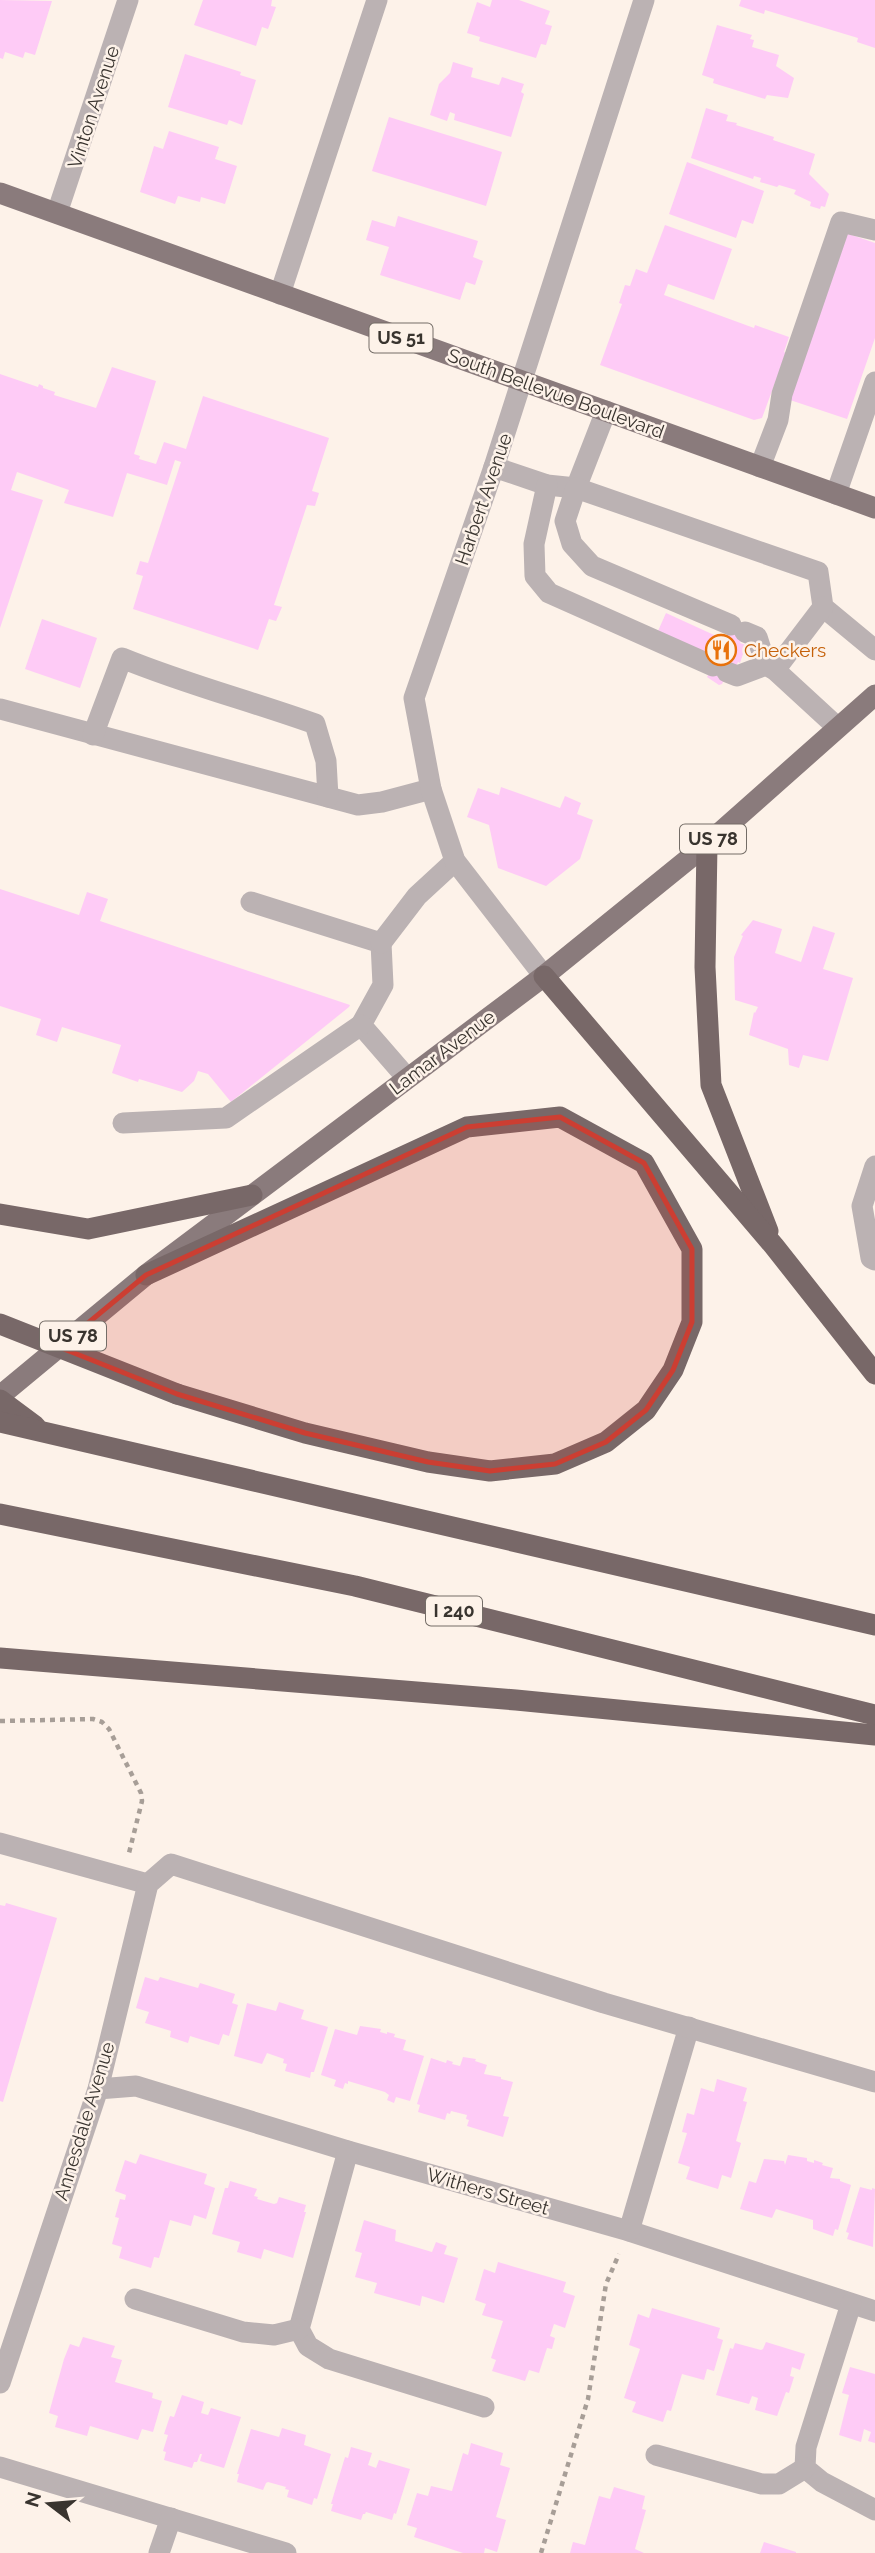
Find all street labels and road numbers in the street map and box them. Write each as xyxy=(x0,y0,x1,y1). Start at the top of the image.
street label: Vinton Avenue xyxy=(63,43,123,171)
road number: US 51 xyxy=(370,324,432,352)
street label: South Bellevue Boulevard xyxy=(445,344,667,442)
street label: Harbert Avenue xyxy=(450,430,516,568)
road number: US 78 xyxy=(680,824,746,854)
street label: Lamar Avenue xyxy=(385,1005,499,1099)
road number: US 78 xyxy=(40,1322,106,1350)
road number: I 240 xyxy=(426,1596,482,1626)
street label: Annesdale Avenue xyxy=(49,2039,119,2203)
street label: Withers Street xyxy=(424,2163,552,2219)

